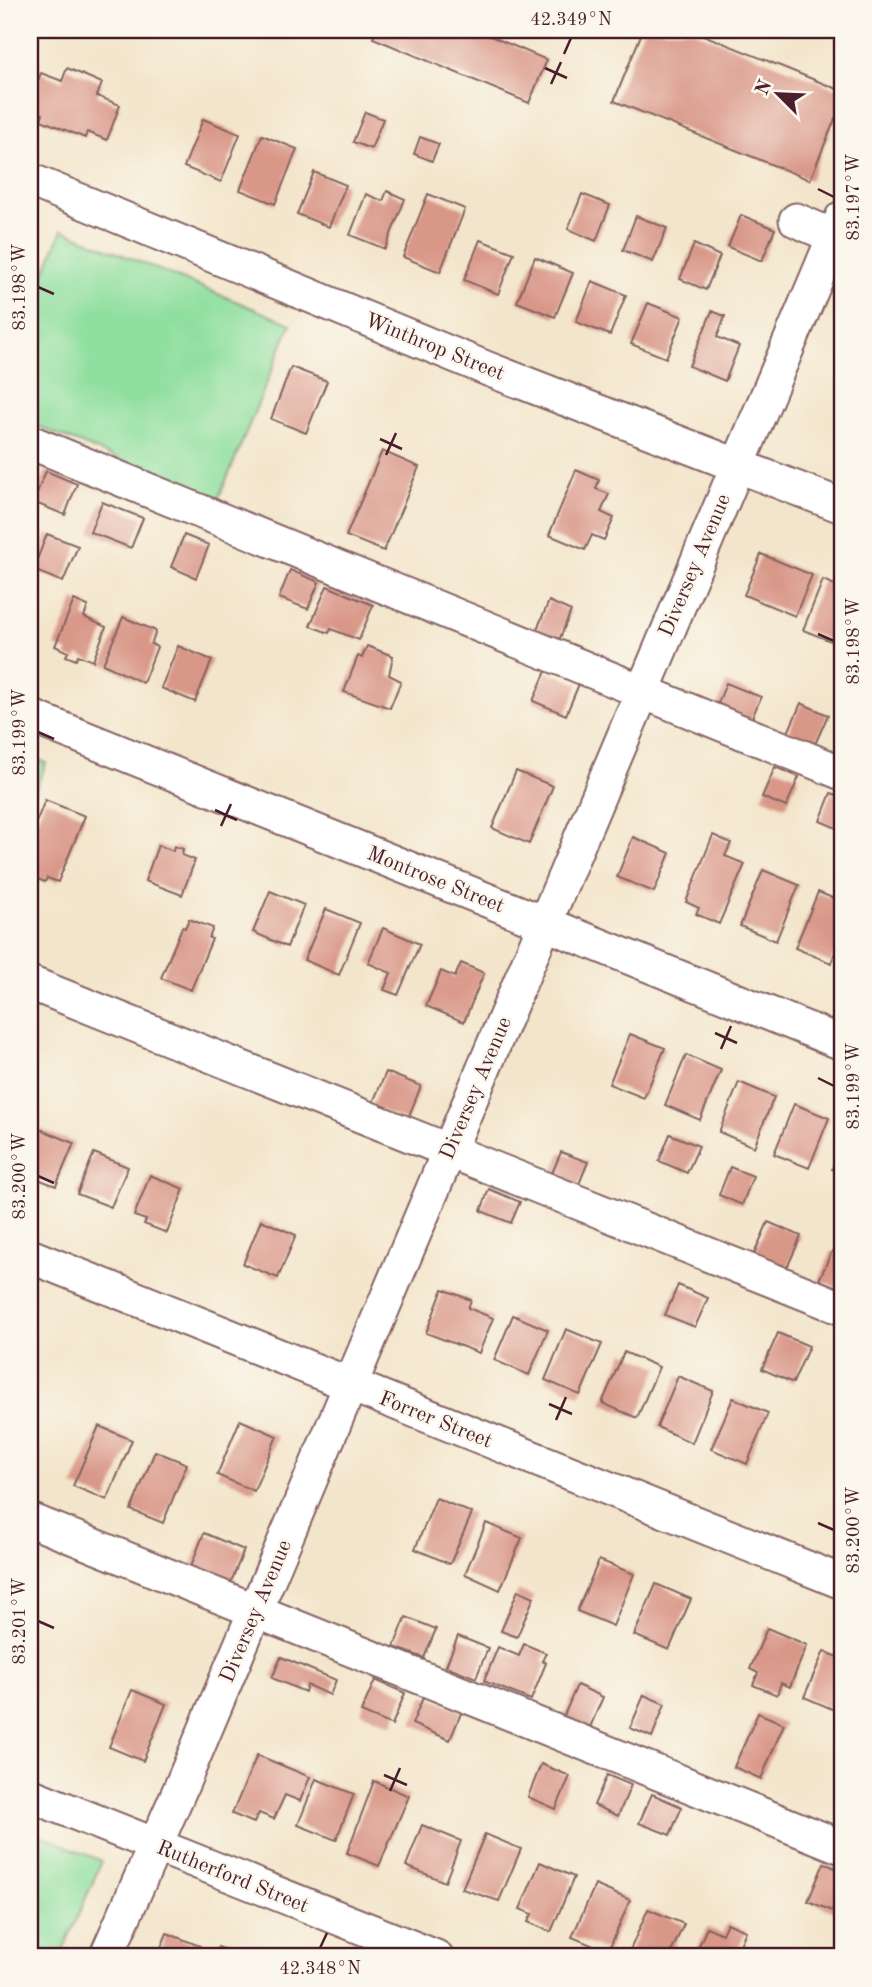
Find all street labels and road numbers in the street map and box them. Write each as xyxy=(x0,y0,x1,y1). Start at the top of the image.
street label: Winthrop Street xyxy=(362,310,507,385)
street label: Diversey Avenue xyxy=(656,491,735,640)
street label: Montrose Street xyxy=(364,843,507,917)
street label: Diversey Avenue xyxy=(437,1014,516,1163)
street label: Forrer Street xyxy=(376,1388,495,1453)
street label: Diversey Avenue xyxy=(217,1537,296,1686)
street label: Rutherford Street xyxy=(154,1837,311,1917)

